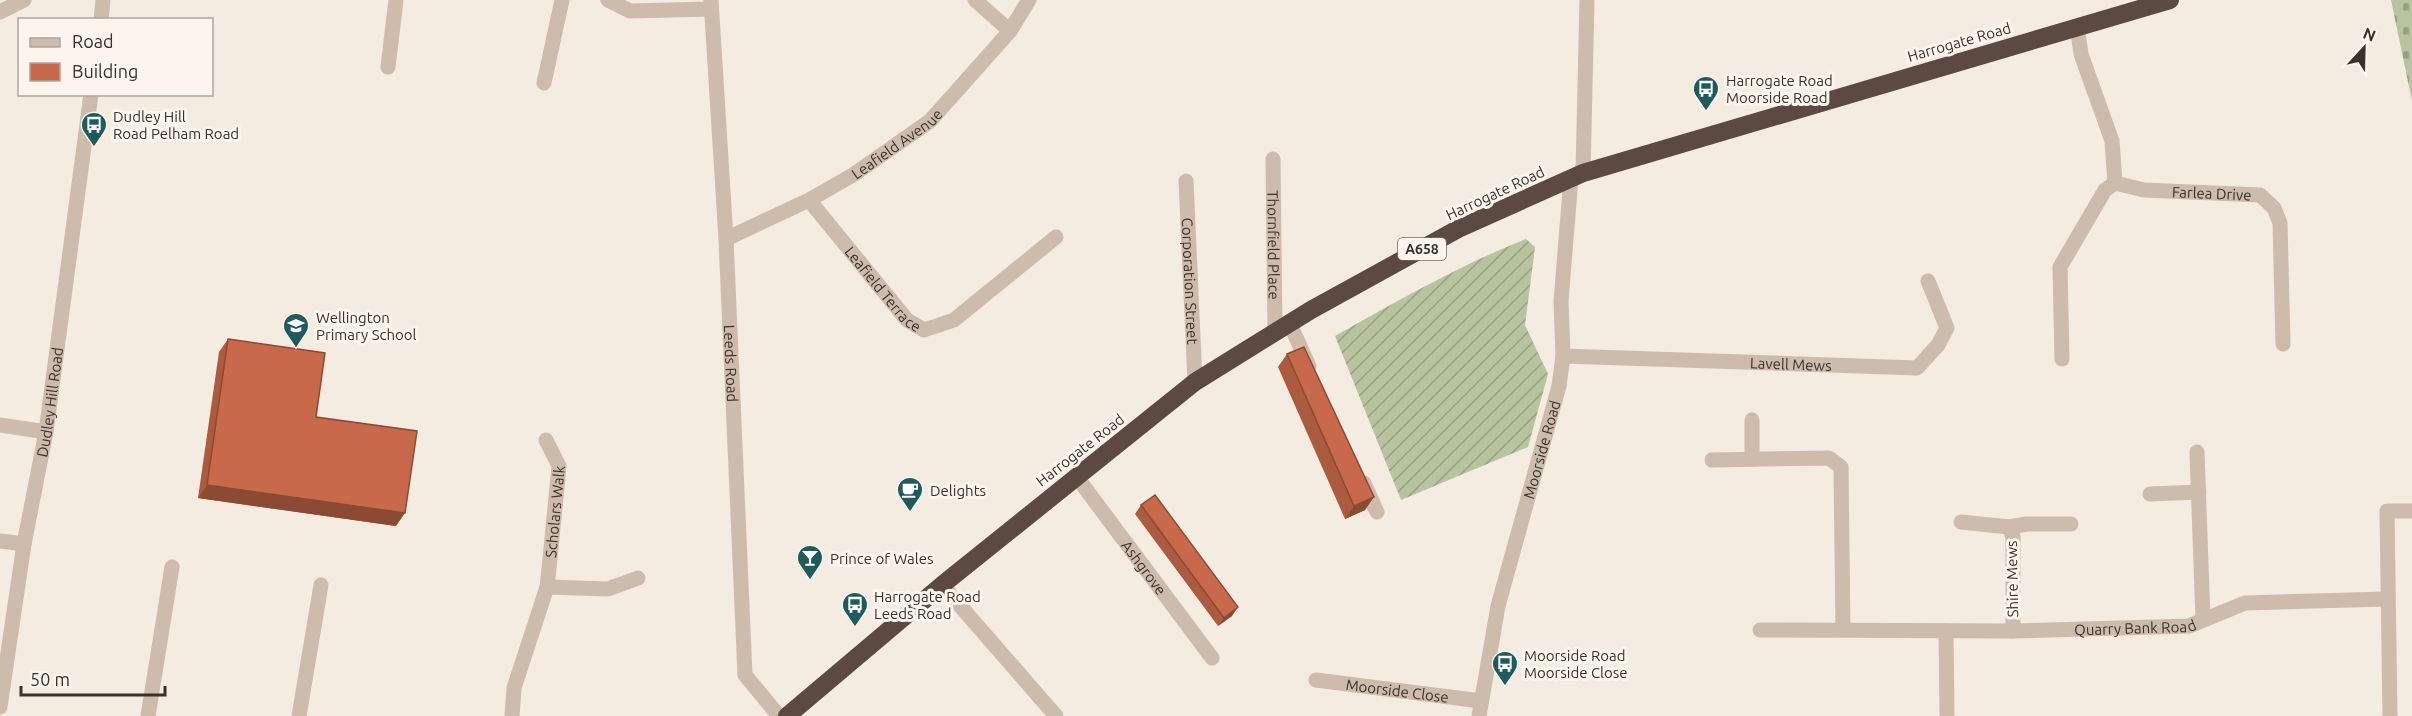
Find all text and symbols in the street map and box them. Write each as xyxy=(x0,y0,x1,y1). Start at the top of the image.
legend xyxy=(18,18,213,96)
north arrow xyxy=(2334,18,2394,78)
street label: Harrogate Road xyxy=(1905,19,2013,65)
text: N xyxy=(2361,24,2379,45)
text: Road xyxy=(72,31,114,51)
text: Building xyxy=(72,61,138,81)
place label: Harrogate Road Moorside Road xyxy=(1726,72,1833,106)
bus stop icon: Harrogate Road Moorside Road xyxy=(1691,74,1721,112)
street label: Leafield Avenue xyxy=(848,105,945,182)
place label: Dudley Hill Road Pelham Road xyxy=(113,108,239,142)
bus stop icon: Dudley Hill Road Pelham Road xyxy=(79,110,109,148)
street label: Harrogate Road xyxy=(1443,163,1547,223)
street label: Farlea Drive xyxy=(2172,183,2252,203)
street label: Thornfield Place xyxy=(1265,190,1283,300)
street label: Corporation Street xyxy=(1179,217,1202,345)
road number: A658 xyxy=(1398,238,1446,260)
street label: Leafield Terrace xyxy=(842,243,924,335)
place label: Wellington Primary School xyxy=(316,309,417,343)
school or university icon: Wellington Primary School xyxy=(281,311,311,349)
street label: Leeds Road xyxy=(721,324,742,403)
street label: Dudley Hill Road xyxy=(33,346,66,459)
street label: Lavell Mews xyxy=(1750,354,1832,374)
street label: Moorside Road xyxy=(1520,398,1563,501)
street label: Harrogate Road xyxy=(1033,410,1127,490)
street label: Scholars Walk xyxy=(542,465,568,558)
cafe icon: Delights xyxy=(895,475,925,513)
place label: Delights xyxy=(930,482,986,499)
street label: Ashgrove xyxy=(1118,537,1170,598)
street label: Shire Mews xyxy=(2003,540,2021,618)
bar icon: Prince of Wales xyxy=(795,543,825,581)
place label: Prince of Wales xyxy=(830,550,933,567)
place label: Harrogate Road Leeds Road xyxy=(874,588,981,622)
bus stop icon: Harrogate Road Leeds Road xyxy=(840,590,870,628)
street label: Quarry Bank Road xyxy=(2074,616,2199,638)
place label: Moorside Road Moorside Close xyxy=(1524,647,1628,681)
bus stop icon: Moorside Road Moorside Close xyxy=(1490,649,1520,687)
scale bar xyxy=(21,659,165,697)
text: 50 m xyxy=(30,669,70,689)
street label: Moorside Close xyxy=(1345,675,1450,705)

